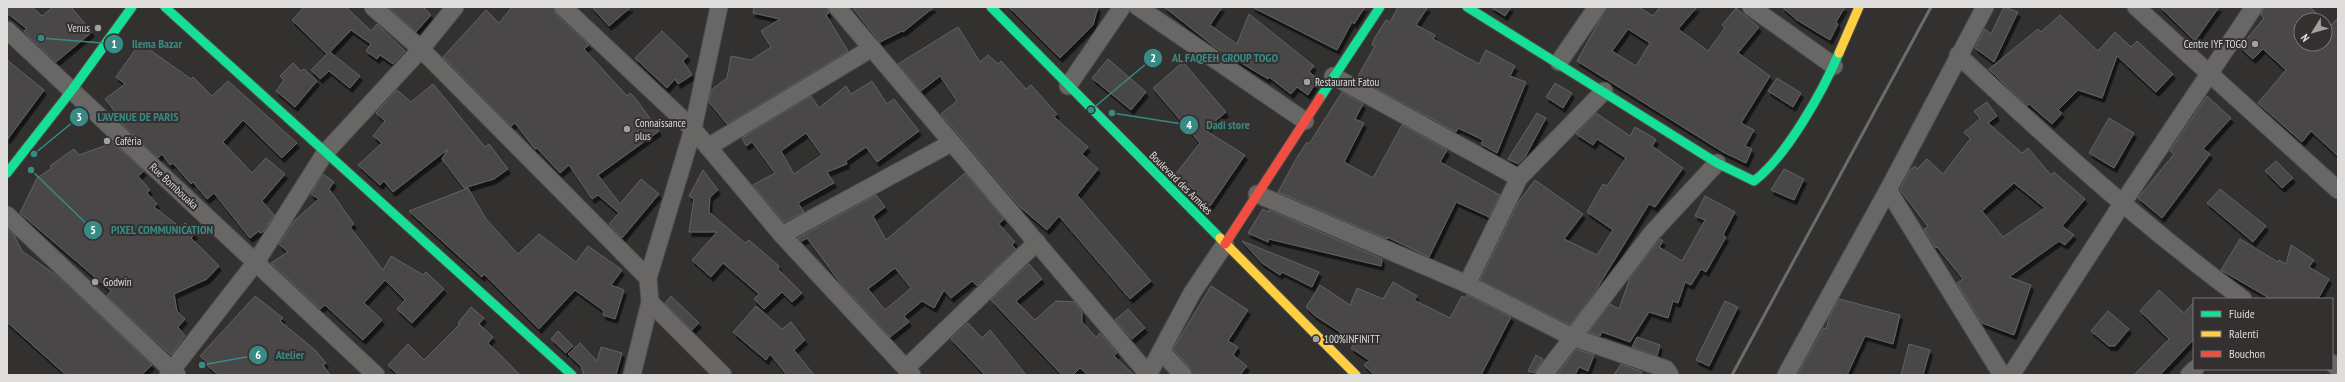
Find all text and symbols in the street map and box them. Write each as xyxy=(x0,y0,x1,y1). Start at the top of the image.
north arrow xyxy=(2293,12,2333,52)
place label: Venus xyxy=(67,21,90,35)
marker: Venus xyxy=(93,23,103,33)
text: N xyxy=(2298,31,2312,45)
callout: Ilema Bazar xyxy=(104,32,190,56)
text: 1 xyxy=(111,36,117,51)
text: Ilema Bazar xyxy=(132,36,183,51)
place label: Centre IYF TOGO xyxy=(2184,37,2247,51)
marker: Centre IYF TOGO xyxy=(2250,39,2260,49)
callout: AL FAQEEH GROUP TOGO xyxy=(1143,46,1287,70)
text: 2 xyxy=(1150,50,1156,65)
text: AL FAQEEH GROUP TOGO xyxy=(1171,50,1278,65)
place label: Restaurant Fatou xyxy=(1315,75,1380,89)
marker: Restaurant Fatou xyxy=(1302,77,1312,87)
callout: L'AVENUE DE PARIS xyxy=(69,105,186,129)
text: 3 xyxy=(76,109,82,124)
text: L'AVENUE DE PARIS xyxy=(98,109,178,124)
callout: Dadi store xyxy=(1179,113,1258,137)
place label: Connaissance plus xyxy=(635,116,686,143)
text: 4 xyxy=(1186,117,1192,132)
text: Dadi store xyxy=(1206,117,1250,132)
marker: Connaissance plus xyxy=(622,124,632,134)
place label: Caféria xyxy=(115,134,141,148)
marker: Caféria xyxy=(102,136,112,146)
street label: Boulevard des Armées xyxy=(1147,149,1216,218)
street label: Rue Bombouaka xyxy=(147,160,201,212)
callout: PIXEL COMMUNICATION xyxy=(83,218,222,242)
text: 5 xyxy=(90,222,96,237)
text: PIXEL COMMUNICATION xyxy=(111,222,213,237)
place label: Godwin xyxy=(103,275,132,289)
marker: Godwin xyxy=(90,277,100,287)
legend xyxy=(2193,298,2333,370)
text: Fluide xyxy=(2229,306,2255,321)
text: Ralenti xyxy=(2229,326,2258,341)
place label: 100%INFINITT xyxy=(1324,332,1380,346)
marker: 100%INFINITT xyxy=(1311,334,1321,344)
callout: Atelier xyxy=(248,343,313,367)
text: Bouchon xyxy=(2229,346,2265,361)
text: 6 xyxy=(255,347,261,362)
text: Atelier xyxy=(275,347,305,362)

